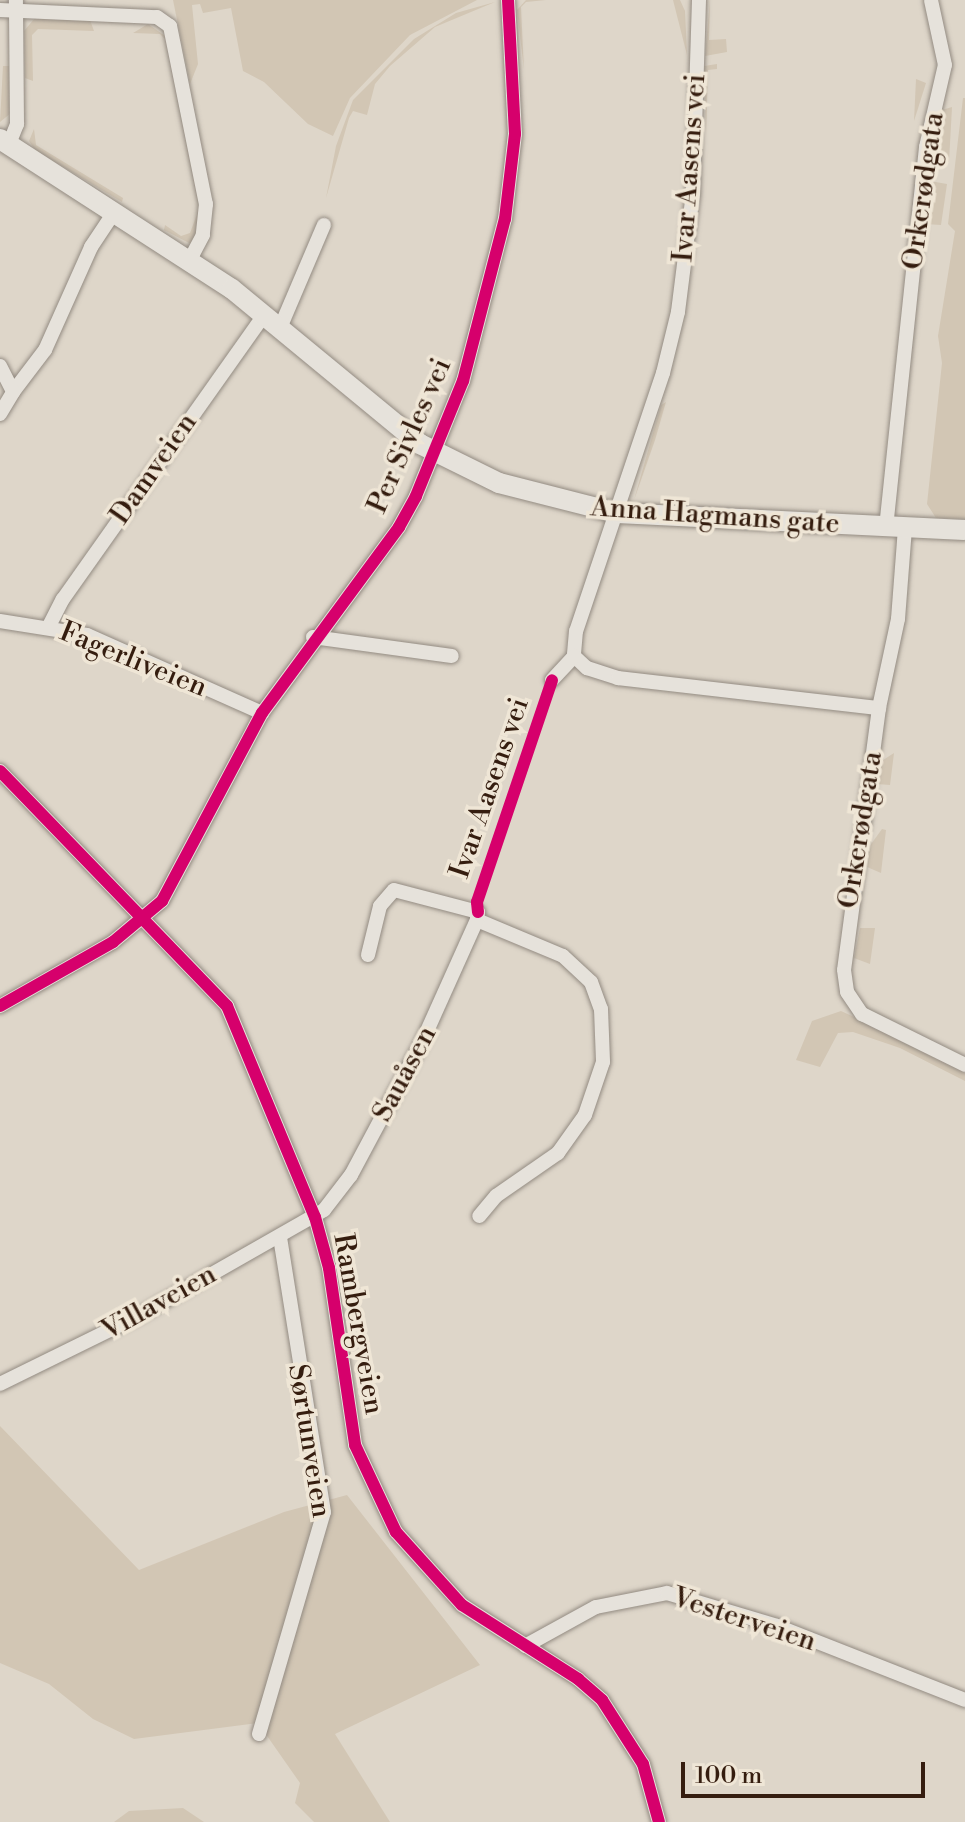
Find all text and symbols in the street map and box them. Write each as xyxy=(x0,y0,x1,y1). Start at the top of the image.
street label: Ivar Aasens vei xyxy=(667,73,713,263)
street label: Orkerødgata xyxy=(896,110,952,272)
street label: Per Sivles vei xyxy=(361,353,459,519)
street label: Damveien xyxy=(104,407,204,531)
street label: Anna Hagmans gate xyxy=(589,491,841,541)
street label: Fagerliveien xyxy=(54,615,212,705)
street label: Ivar Aasens vei xyxy=(443,693,537,883)
street label: Orkerødgata xyxy=(832,749,890,911)
street label: Sauåsen xyxy=(366,1020,444,1128)
street label: Rambergveien xyxy=(326,1231,390,1417)
street label: Villaveien xyxy=(96,1258,222,1348)
street label: Sørtunveien xyxy=(280,1362,338,1520)
street label: Vesterveien xyxy=(668,1581,820,1659)
scale bar xyxy=(685,1746,929,1796)
text: 100 m xyxy=(695,1761,762,1791)

